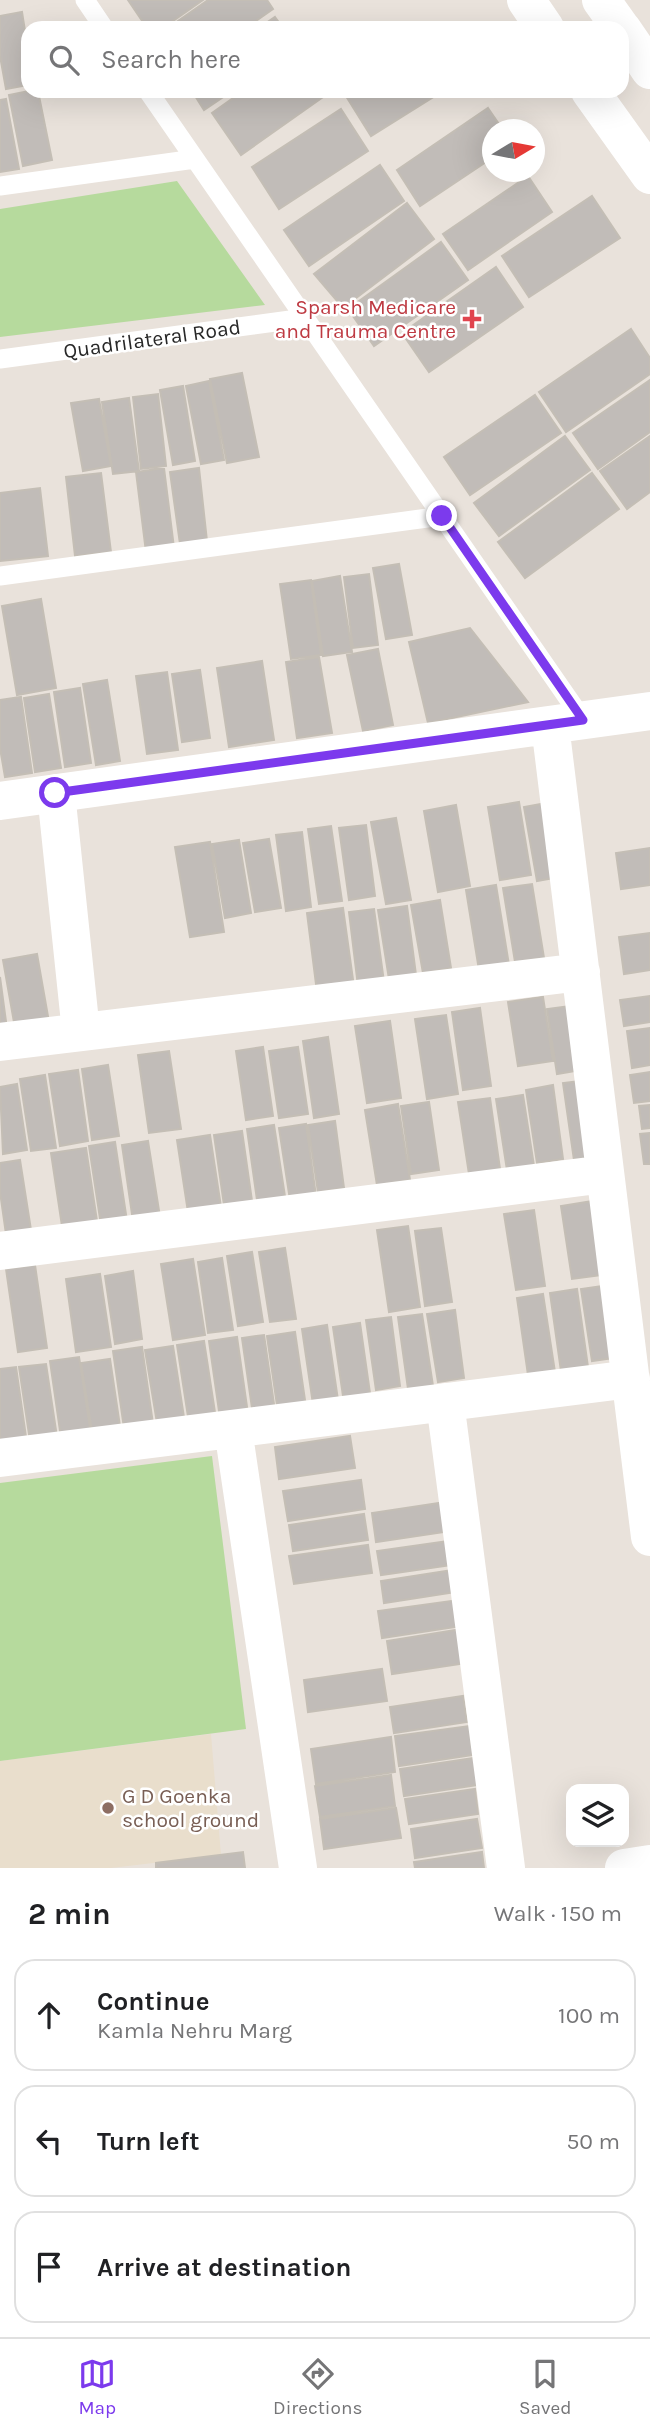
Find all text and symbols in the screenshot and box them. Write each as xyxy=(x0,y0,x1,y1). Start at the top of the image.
search box xyxy=(21,21,629,98)
icon: search xyxy=(45,41,83,79)
text: Search here xyxy=(101,44,241,75)
north arrow xyxy=(482,119,545,182)
place label: Sparsh Medicare and Trauma Centre xyxy=(275,295,456,343)
marker: Sparsh Medicare and Trauma Centre xyxy=(462,309,482,329)
street label: Quadrilateral Road xyxy=(62,315,242,363)
route end xyxy=(426,500,457,531)
route start xyxy=(39,777,70,808)
place label: G D Goenka school ground xyxy=(122,1784,259,1832)
map controls xyxy=(566,1784,629,1847)
button: layers xyxy=(566,1784,629,1847)
marker: G D Goenka school ground xyxy=(100,1800,116,1816)
text: 2 min xyxy=(28,1896,111,1932)
text: Walk · 150 m xyxy=(494,1900,622,1927)
text: Continue xyxy=(97,1986,209,2017)
icon: ahead xyxy=(30,1996,68,2034)
text: 100 m xyxy=(558,2002,620,2029)
text: Kamla Nehru Marg xyxy=(97,2017,292,2044)
icon: left xyxy=(30,2122,68,2160)
text: Turn left xyxy=(97,2126,199,2157)
text: 50 m xyxy=(566,2128,620,2155)
icon: arrive xyxy=(30,2248,68,2286)
text: Arrive at destination xyxy=(97,2252,351,2283)
tab: Map xyxy=(78,2355,116,2419)
tab: Directions xyxy=(273,2355,362,2419)
tab: Saved xyxy=(519,2355,572,2419)

